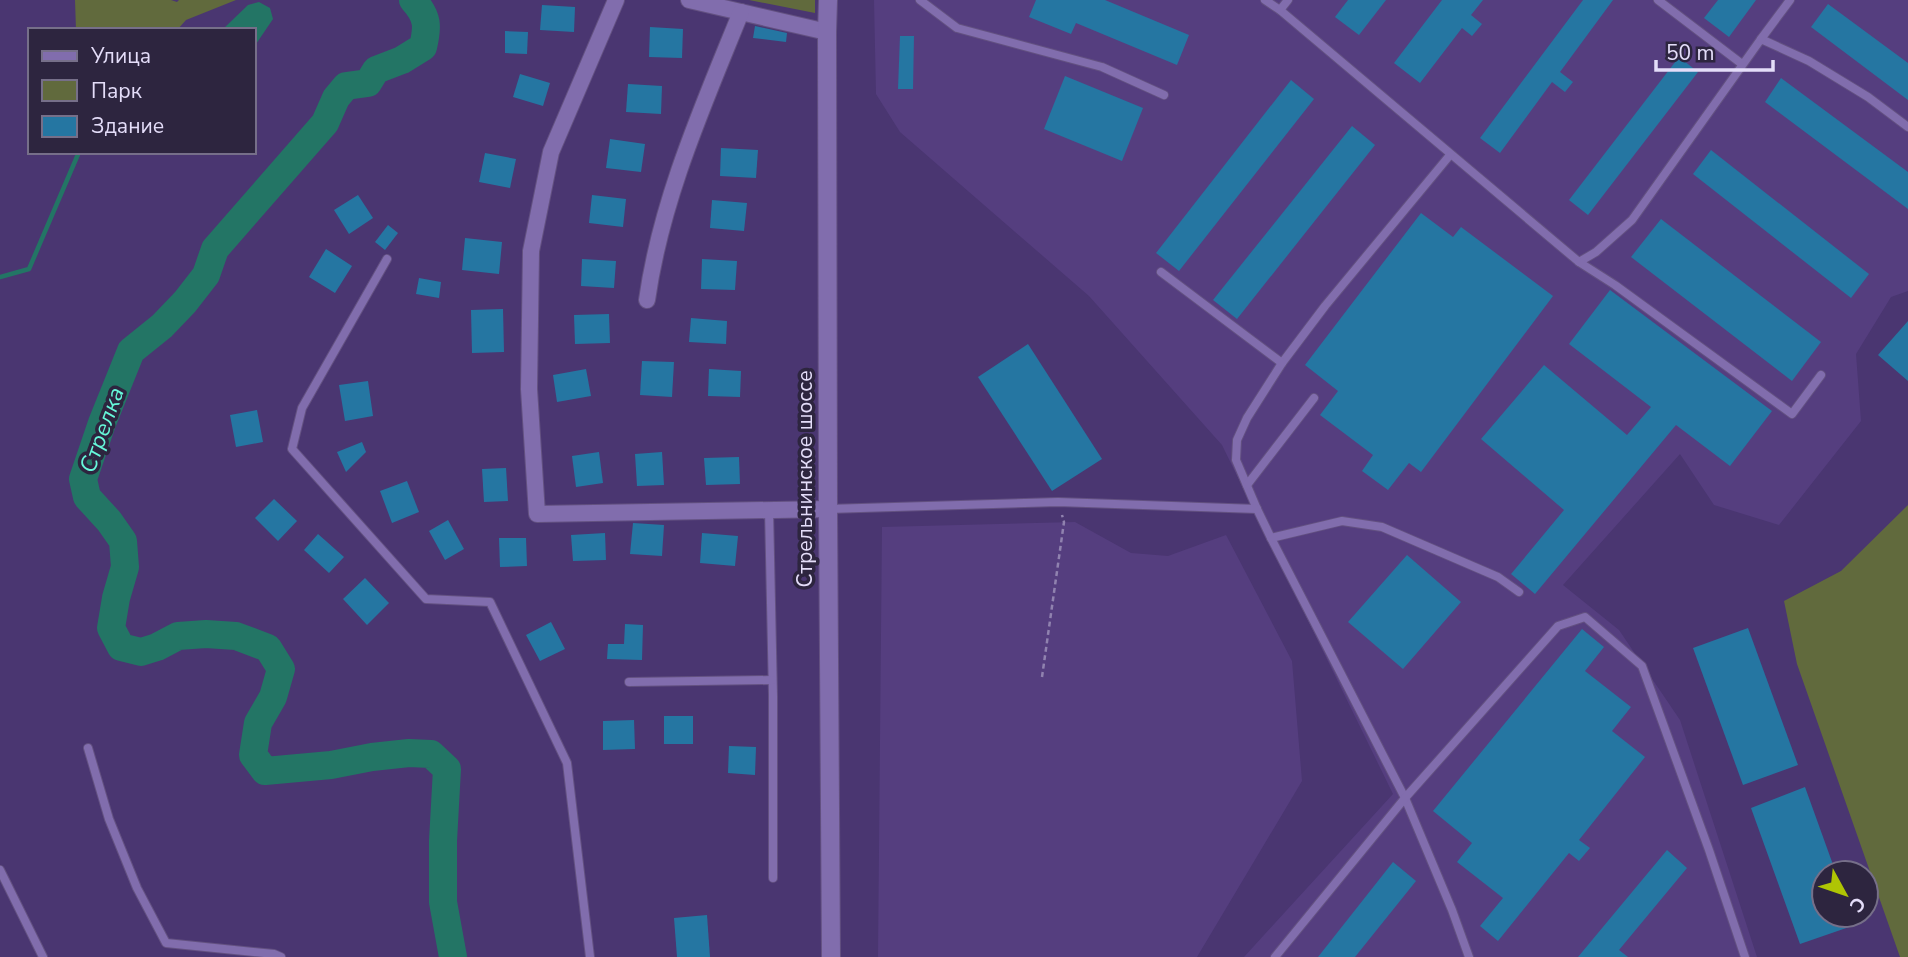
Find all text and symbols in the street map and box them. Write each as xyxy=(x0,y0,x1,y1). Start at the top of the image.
legend xyxy=(28,28,256,154)
scale bar xyxy=(1656,28,1773,72)
text: 50 m xyxy=(1666,39,1715,67)
text: Улица xyxy=(90,42,151,70)
text: Парк xyxy=(91,77,143,105)
text: Здание xyxy=(91,112,164,140)
street label: Стрельнинское шоссе xyxy=(791,370,819,588)
water label: Стрелка xyxy=(72,383,132,477)
north arrow xyxy=(1810,859,1880,929)
text: С xyxy=(1843,891,1871,918)

